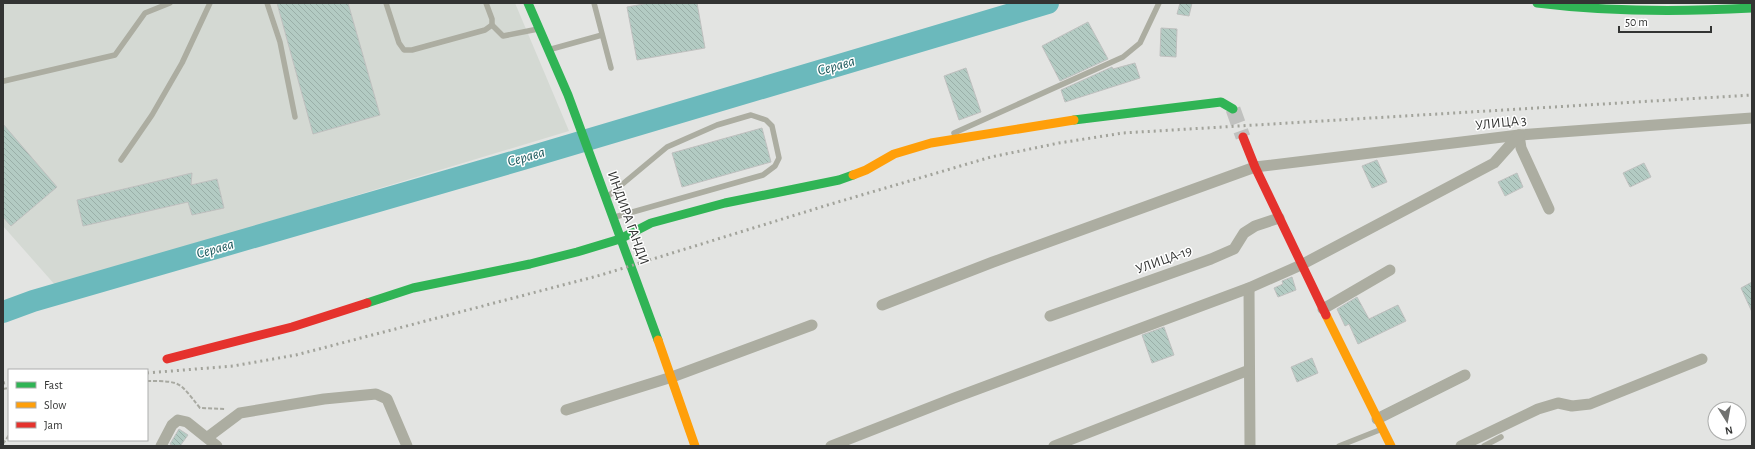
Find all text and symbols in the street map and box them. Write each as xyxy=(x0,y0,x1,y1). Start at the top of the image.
scale bar xyxy=(1619,8,1711,34)
text: 50 m xyxy=(1625,16,1648,28)
water label: Серава xyxy=(816,54,856,78)
street label: УЛИЦА 3 xyxy=(1475,113,1528,133)
water label: Серава xyxy=(506,145,546,169)
street label: ИНДИРА ГАНДИ xyxy=(605,169,651,267)
water label: Серава xyxy=(195,237,235,261)
street label: УЛИЦА-19 xyxy=(1134,243,1194,277)
legend xyxy=(8,369,148,441)
text: Fast xyxy=(44,379,63,391)
text: Slow xyxy=(44,399,66,411)
north arrow xyxy=(1707,401,1747,441)
text: Jam xyxy=(44,419,63,431)
text: N xyxy=(1724,424,1734,436)

